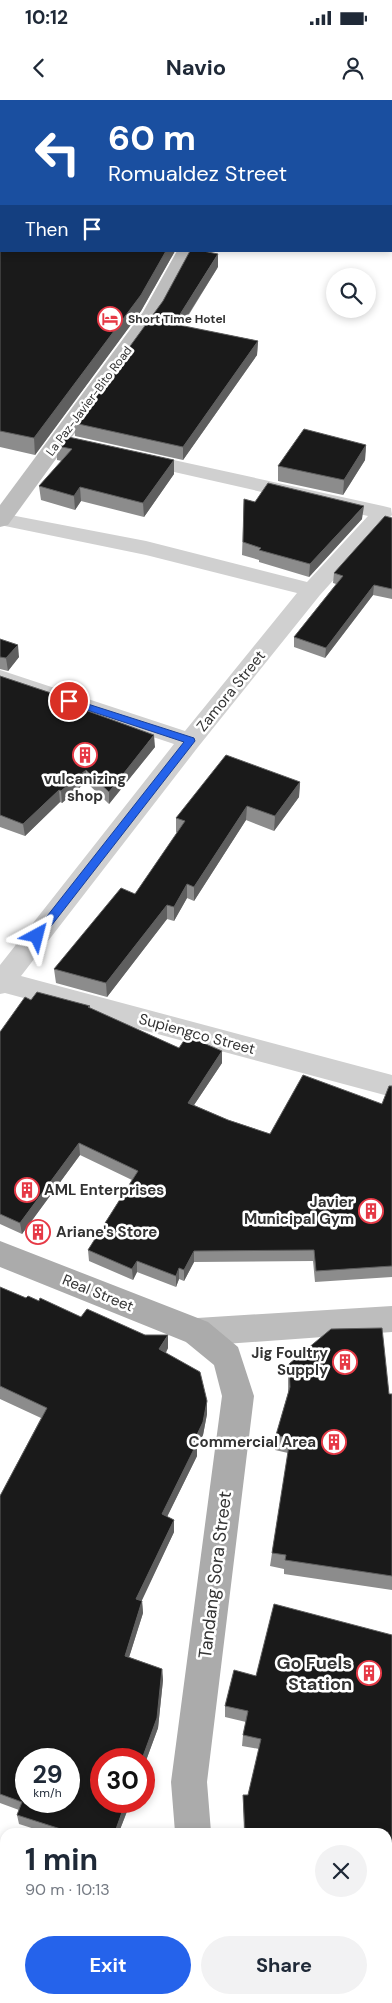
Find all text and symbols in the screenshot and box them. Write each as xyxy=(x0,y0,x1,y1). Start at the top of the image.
text: 10:12 xyxy=(25,5,68,30)
text: Navio xyxy=(166,53,226,82)
icon: back xyxy=(25,54,53,82)
icon: person xyxy=(339,54,367,82)
text: 60 m xyxy=(108,115,196,161)
icon: left xyxy=(25,120,90,185)
text: Romualdez Street xyxy=(108,159,287,188)
icon: arrive xyxy=(78,215,106,243)
text: Then xyxy=(25,217,68,242)
map controls xyxy=(326,268,376,318)
button: search xyxy=(326,268,376,318)
hotel icon: Short Time Hotel xyxy=(97,306,123,332)
place label: Short Time Hotel xyxy=(128,311,226,327)
street label: La Paz-Javier-Bito Road xyxy=(42,343,136,459)
street label: Zamora Street xyxy=(192,646,270,736)
pin xyxy=(48,680,90,722)
icon: arrive xyxy=(55,687,83,715)
building icon: vulcanizing shop xyxy=(72,742,98,768)
place label: vulcanizing shop xyxy=(44,769,126,806)
position arrow xyxy=(10,909,62,961)
street label: Supiengco Street xyxy=(137,1009,257,1059)
building icon: AML Enterprises xyxy=(14,1177,40,1203)
place label: AML Enterprises xyxy=(44,1180,164,1200)
place label: Javier Municipal Gym xyxy=(244,1192,354,1229)
building icon: Javier Municipal Gym xyxy=(358,1198,384,1224)
building icon: Ariane's Store xyxy=(25,1219,51,1245)
place label: Ariane's Store xyxy=(56,1222,157,1242)
street label: Real Street xyxy=(59,1270,137,1316)
place label: Jig Foultry Supply xyxy=(251,1343,328,1380)
building icon: Jig Foultry Supply xyxy=(332,1349,358,1375)
building icon: Commercial Area xyxy=(321,1429,347,1455)
place label: Commercial Area xyxy=(188,1432,316,1452)
street label: Tandang Sora Street xyxy=(193,1490,237,1660)
place label: Go Fuels Station xyxy=(276,1651,352,1696)
building icon: Go Fuels Station xyxy=(356,1660,382,1686)
speed limit sign: 30 xyxy=(90,1748,155,1813)
text: 29 xyxy=(32,1758,63,1791)
text: km/h xyxy=(33,1785,62,1801)
text: 1 min xyxy=(25,1840,98,1879)
button: close xyxy=(315,1845,367,1897)
text: 90 m · 10:13 xyxy=(25,1879,110,1900)
button: Exit xyxy=(25,1936,191,1994)
button: Share xyxy=(201,1936,367,1994)

